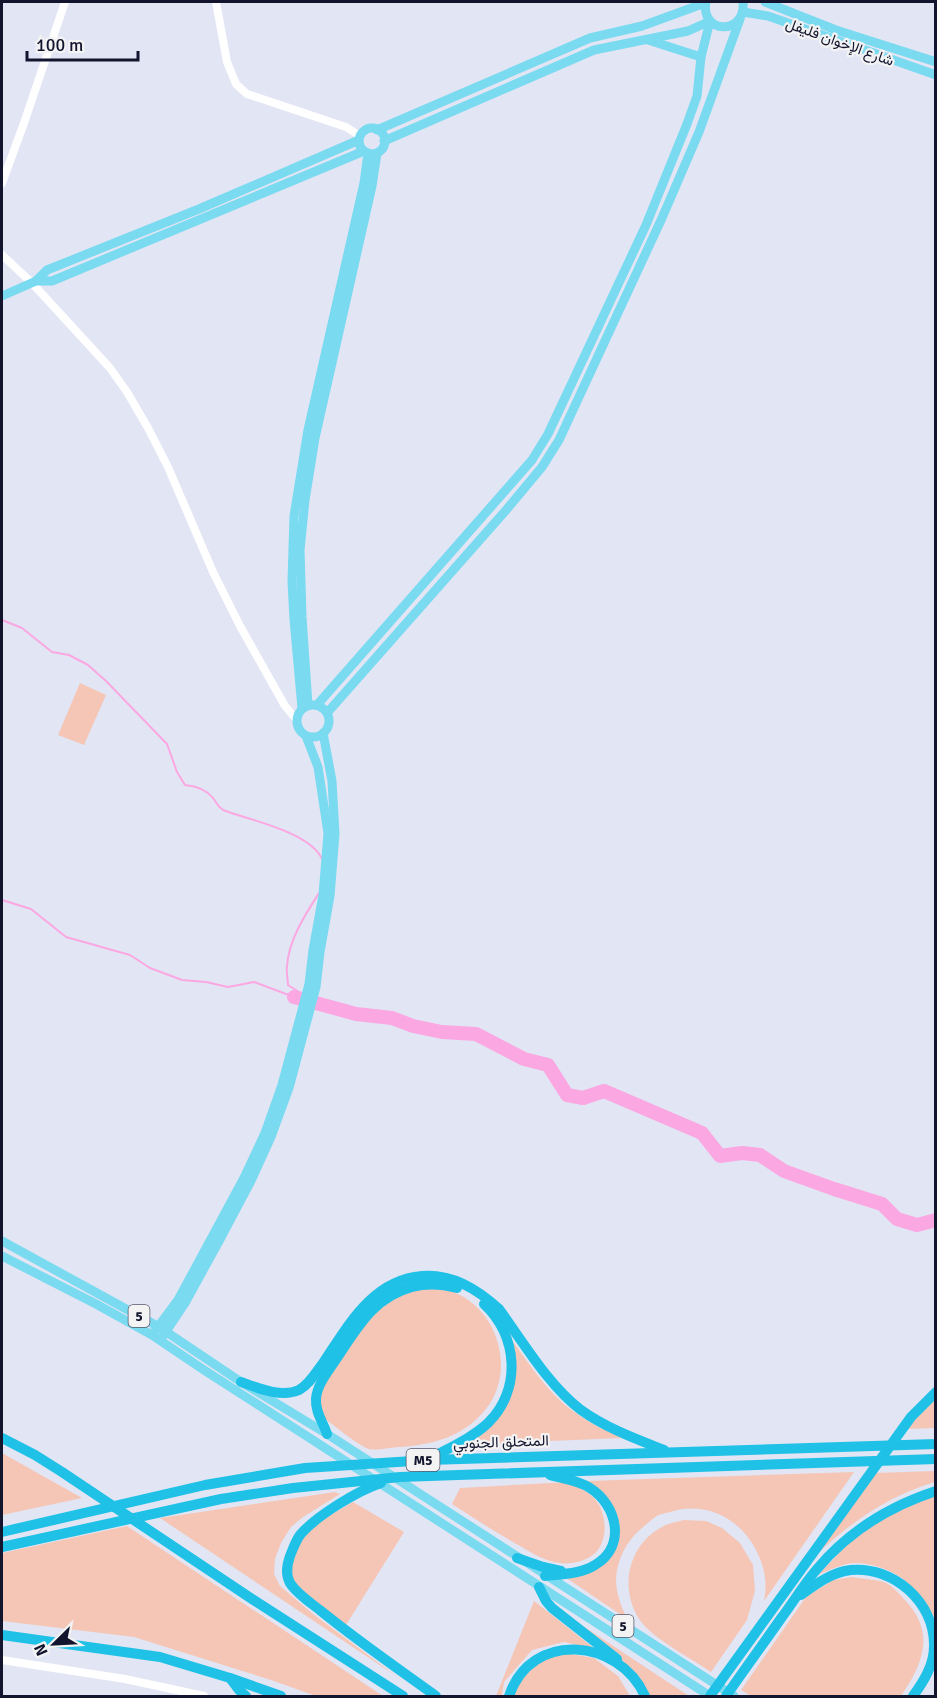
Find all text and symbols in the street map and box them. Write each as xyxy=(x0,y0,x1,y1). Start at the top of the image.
street label: شارع الإخوان فليفل xyxy=(783,14,897,72)
scale bar xyxy=(27,24,138,62)
text: 100 m xyxy=(36,34,83,56)
road number: 5 xyxy=(128,1305,150,1327)
street label: المتحلق الجنوبي xyxy=(453,1431,549,1457)
road number: M5 xyxy=(406,1449,440,1471)
north arrow xyxy=(24,1614,84,1674)
road number: 5 xyxy=(612,1615,634,1637)
text: N xyxy=(30,1641,53,1659)

